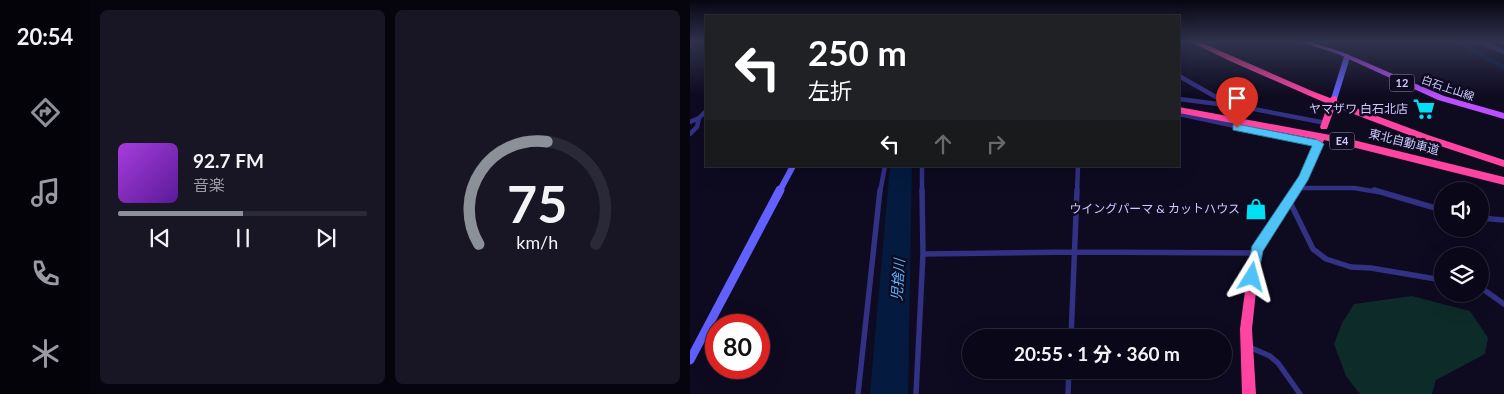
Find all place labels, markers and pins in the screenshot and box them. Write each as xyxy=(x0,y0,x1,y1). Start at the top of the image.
pin xyxy=(1216,77,1258,128)
supermarket icon: ヤマザワ 白石北店 xyxy=(1411,96,1437,122)
place label: ヤマザワ 白石北店 xyxy=(1309,101,1408,116)
shop icon: ウイングパーマ & カットハウス xyxy=(1243,196,1269,222)
place label: ウイングパーマ & カットハウス xyxy=(1069,201,1240,216)

